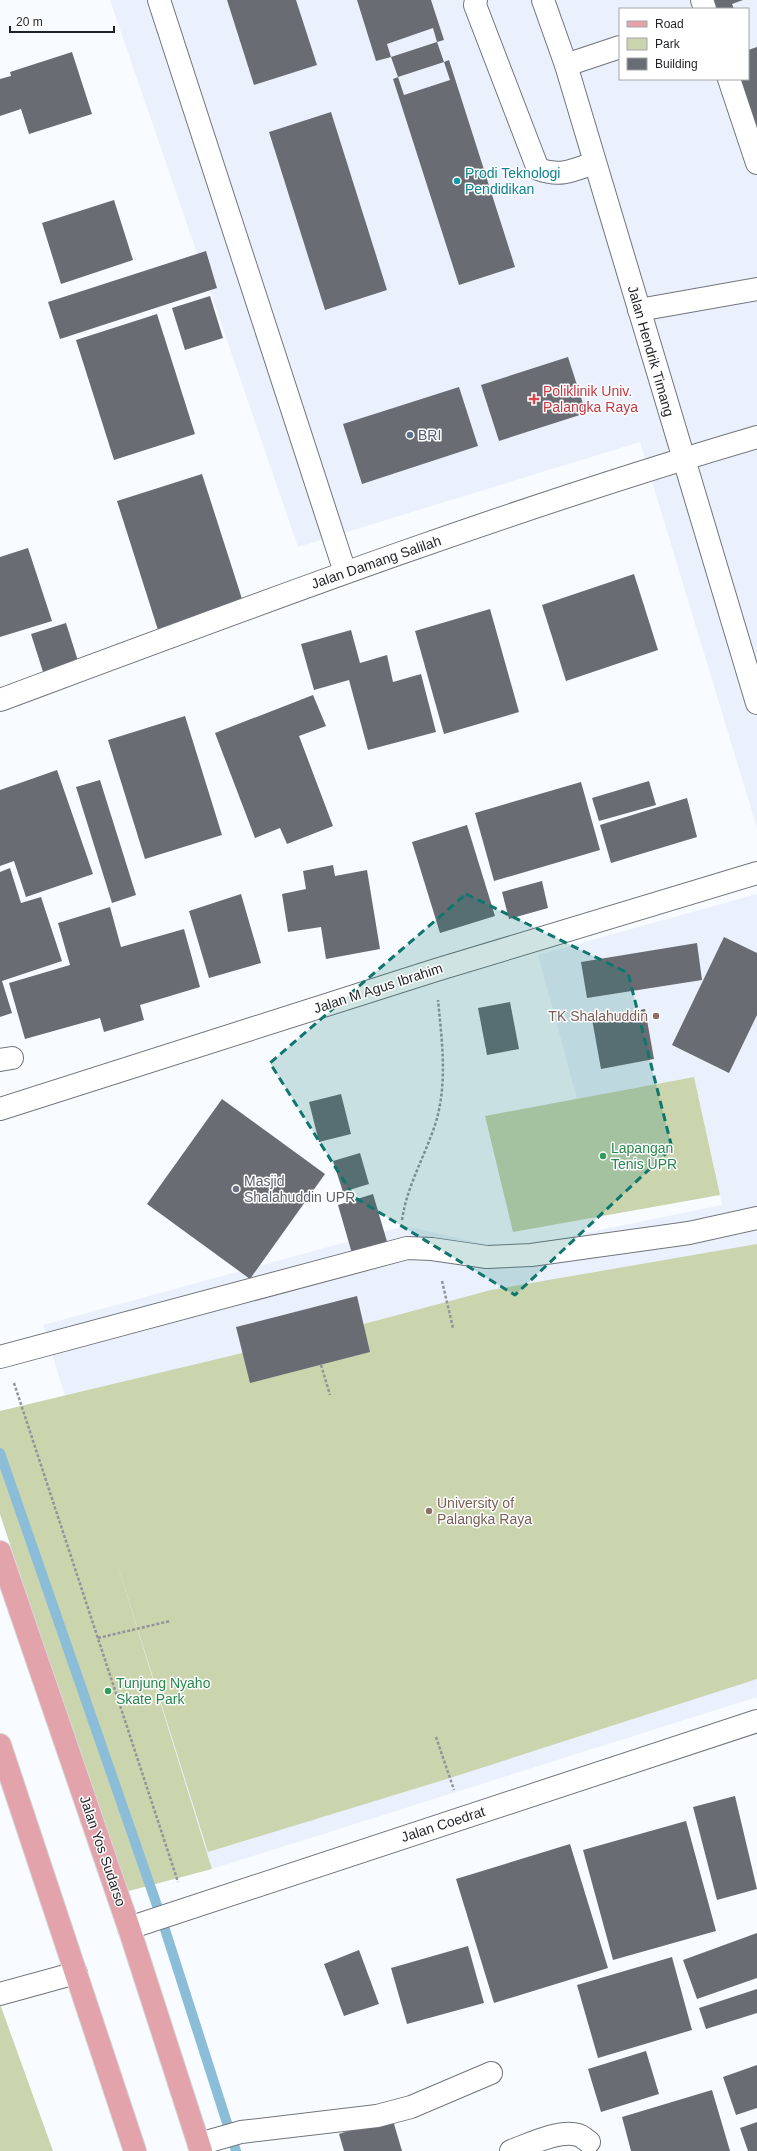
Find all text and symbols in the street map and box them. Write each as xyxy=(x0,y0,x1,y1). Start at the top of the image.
scale bar xyxy=(10,8,114,34)
legend xyxy=(619,8,749,80)
text: 20 m xyxy=(16,15,43,29)
text: Road xyxy=(655,17,684,31)
text: Park xyxy=(655,37,681,51)
text: Building xyxy=(655,57,698,71)
place label: Prodi Teknologi Pendidikan xyxy=(465,165,560,197)
marker: Prodi Teknologi Pendidikan xyxy=(452,176,462,186)
street label: Jalan Hendrik Timang xyxy=(625,284,677,418)
place label: Poliklinik Univ. Palangka Raya xyxy=(543,383,638,415)
marker: Poliklinik Univ. Palangka Raya xyxy=(528,393,540,405)
place label: BRI xyxy=(418,427,441,443)
marker: BRI xyxy=(405,430,415,440)
street label: Jalan Damang Salilah xyxy=(309,532,443,592)
street label: Jalan M Agus Ibrahim xyxy=(312,960,444,1016)
place label: TK Shalahuddin xyxy=(548,1008,648,1024)
marker: TK Shalahuddin xyxy=(651,1011,661,1021)
place label: Lapangan Tenis UPR xyxy=(611,1140,677,1172)
marker: Lapangan Tenis UPR xyxy=(598,1151,608,1161)
place label: Masjid Shalahuddin UPR xyxy=(244,1173,355,1205)
marker: Masjid Shalahuddin UPR xyxy=(231,1184,241,1194)
place label: University of Palangka Raya xyxy=(437,1495,532,1527)
marker: University of Palangka Raya xyxy=(424,1506,434,1516)
place label: Tunjung Nyaho Skate Park xyxy=(116,1675,211,1707)
marker: Tunjung Nyaho Skate Park xyxy=(103,1686,113,1696)
street label: Jalan Yos Sudarso xyxy=(77,1794,130,1909)
street label: Jalan Coedrat xyxy=(399,1803,487,1845)

